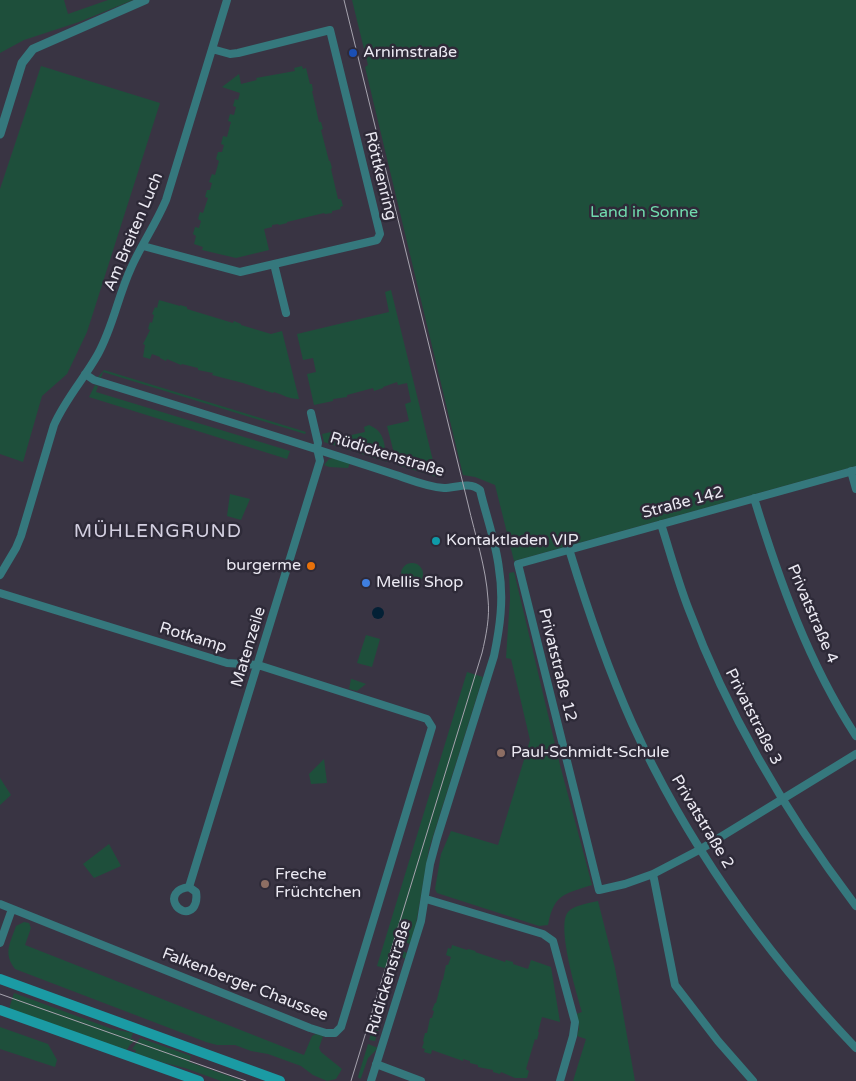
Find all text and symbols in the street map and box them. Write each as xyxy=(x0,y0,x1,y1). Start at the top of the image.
place label: Arnimstraße xyxy=(363,43,457,63)
marker: Arnimstraße xyxy=(347,47,359,59)
street label: Röttkenring xyxy=(360,130,400,222)
street label: Am Breiten Luch xyxy=(100,170,168,294)
park label: Land in Sonne xyxy=(590,203,698,223)
street label: Rüdickenstraße xyxy=(327,428,447,482)
street label: Straße 142 xyxy=(640,483,726,523)
district label: MÜHLENGRUND xyxy=(72,521,244,543)
place label: Kontaktladen VIP xyxy=(446,531,578,551)
marker: Kontaktladen VIP xyxy=(430,535,442,547)
place label: burgerme xyxy=(226,556,301,576)
marker: burgerme xyxy=(305,560,317,572)
street label: Privatstraße 4 xyxy=(782,562,842,666)
place label: Mellis Shop xyxy=(376,573,463,593)
marker: Mellis Shop xyxy=(360,577,372,589)
street label: Matenzeile xyxy=(228,604,270,690)
street label: Privatstraße 12 xyxy=(534,606,580,724)
street label: Rotkamp xyxy=(157,619,229,657)
street label: Privatstraße 3 xyxy=(720,665,786,769)
place label: Paul-Schmidt-Schule xyxy=(511,743,669,763)
marker: Paul-Schmidt-Schule xyxy=(495,747,507,759)
street label: Privatstraße 2 xyxy=(667,772,737,872)
place label: Freche Früchtchen xyxy=(275,865,361,903)
marker: Freche Früchtchen xyxy=(259,878,271,890)
street label: Rüdickenstraße xyxy=(362,918,416,1038)
street label: Falkenberger Chaussee xyxy=(159,944,331,1026)

